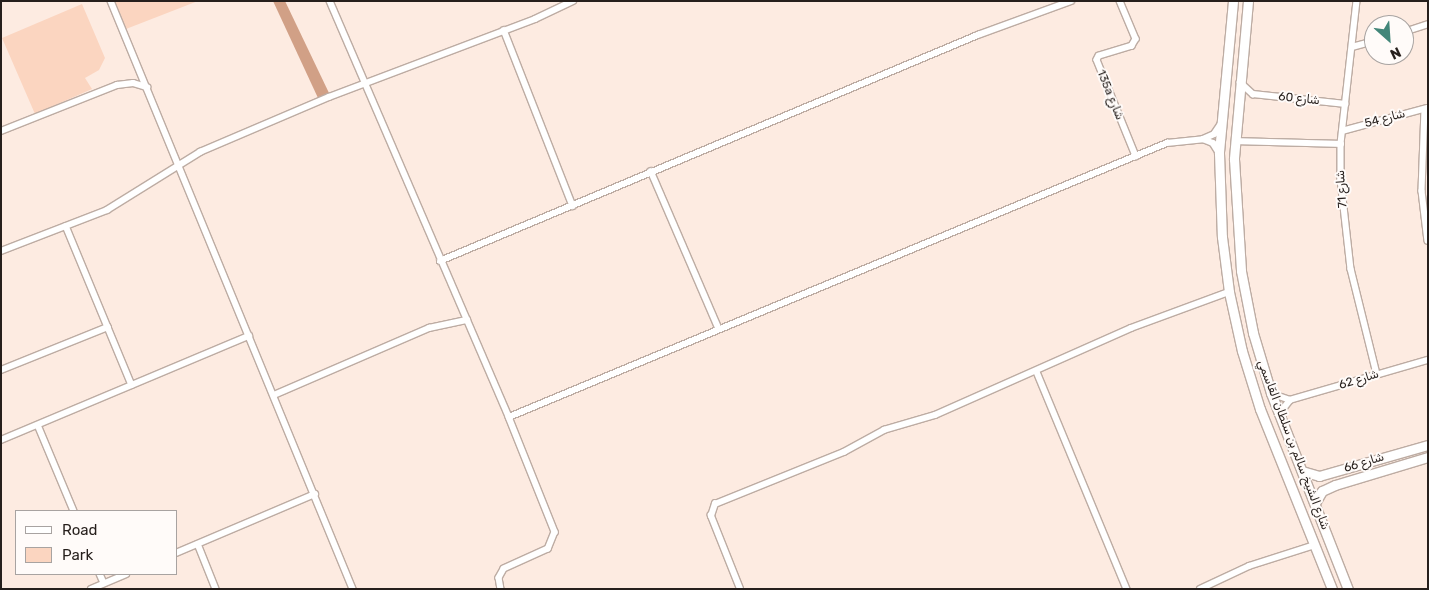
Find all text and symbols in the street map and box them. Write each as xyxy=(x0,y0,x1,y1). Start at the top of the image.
north arrow xyxy=(1364,15,1414,65)
text: N xyxy=(1387,43,1404,63)
street label: 135a شارع xyxy=(1093,68,1127,122)
street label: شارع 60 xyxy=(1278,90,1320,108)
street label: شارع 54 xyxy=(1363,107,1407,131)
street label: شارع 71 xyxy=(1333,169,1351,209)
street label: شارع الشيخ سالم بن سلطان القاسمي xyxy=(1254,358,1332,532)
street label: شارع 62 xyxy=(1337,367,1381,393)
street label: شارع 66 xyxy=(1342,450,1386,476)
legend xyxy=(15,510,178,575)
text: Road xyxy=(62,521,98,539)
text: Park xyxy=(62,546,93,564)

